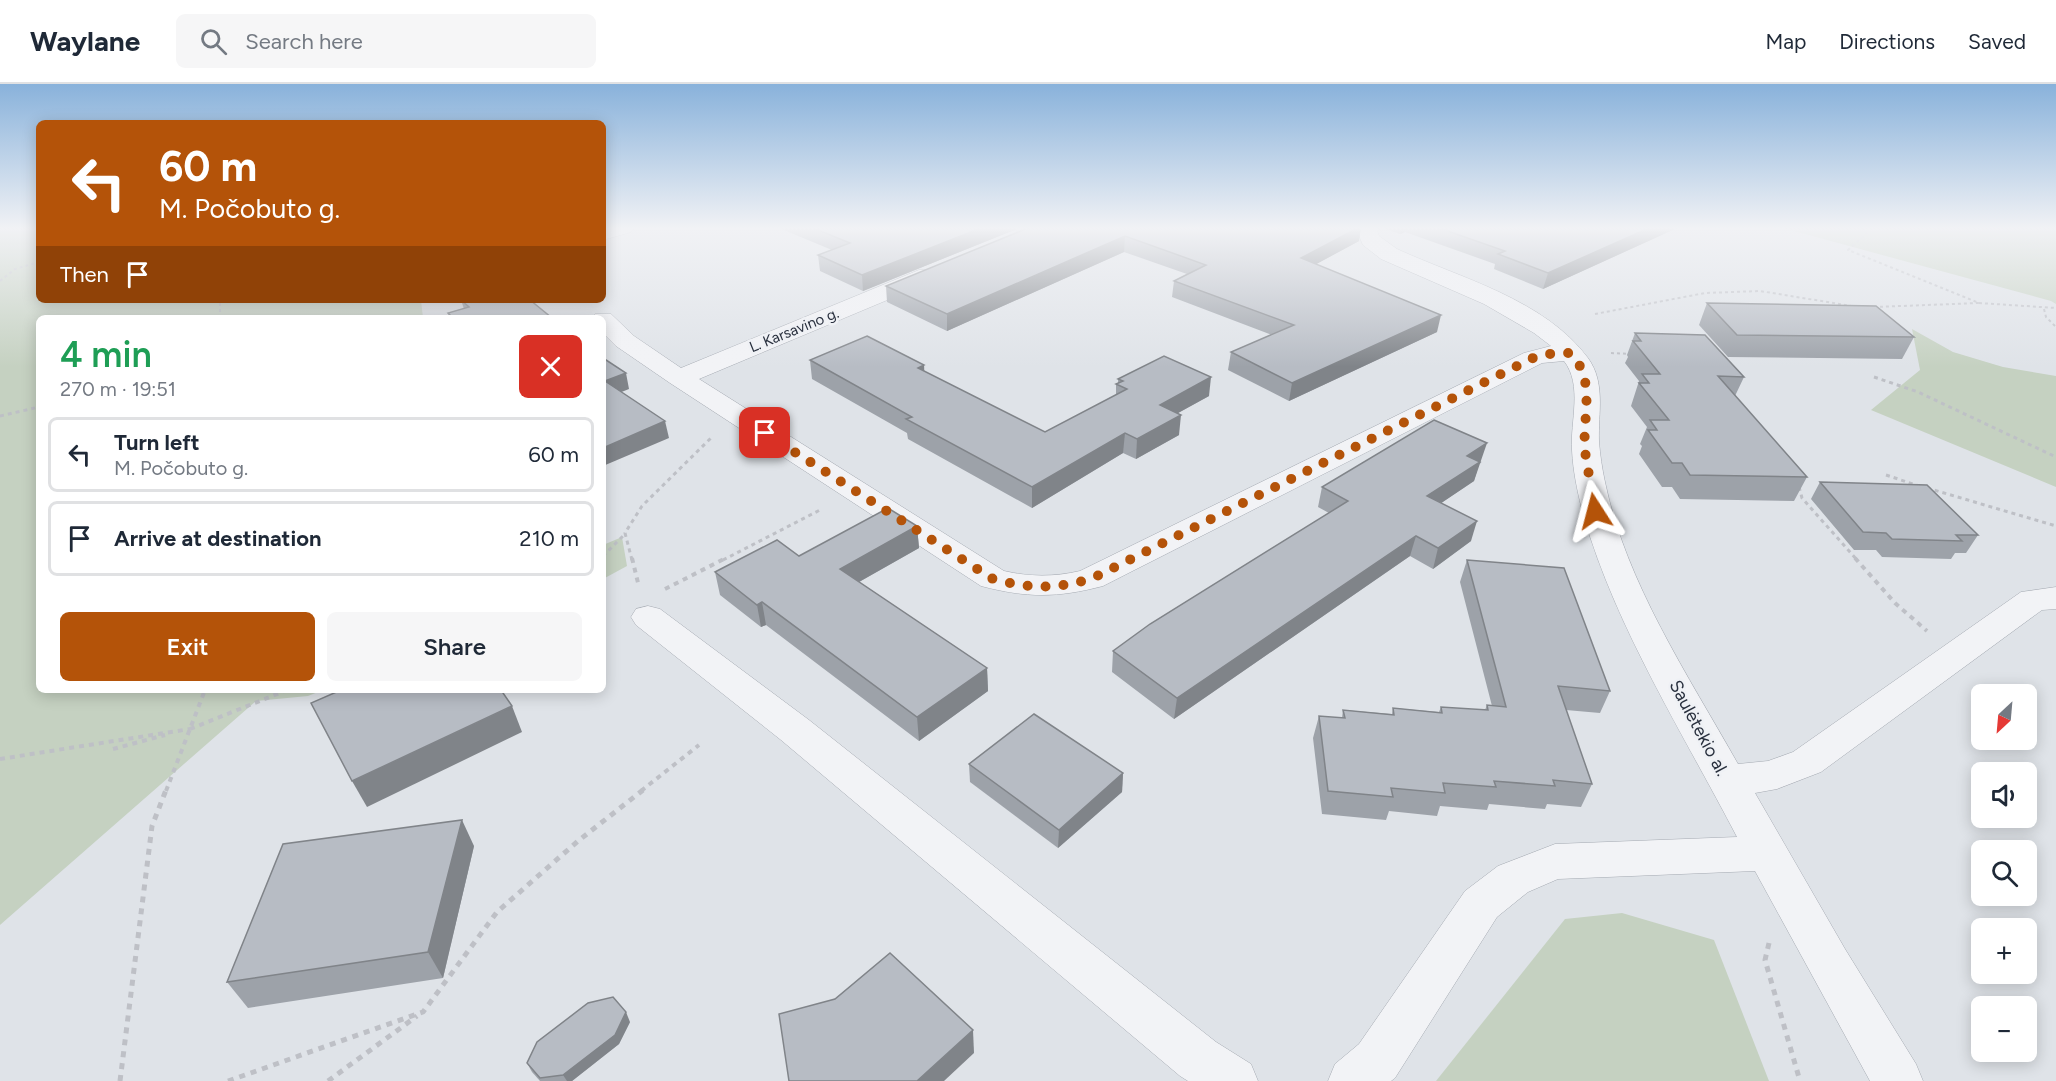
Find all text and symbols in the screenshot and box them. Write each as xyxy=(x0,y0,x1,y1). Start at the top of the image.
search box xyxy=(176,14,596,68)
text: Waylane xyxy=(30,24,140,58)
icon: search xyxy=(197,25,230,58)
text: Search here xyxy=(245,28,363,55)
text: Map xyxy=(1765,29,1806,54)
text: Directions xyxy=(1839,29,1935,54)
text: Saved xyxy=(1968,29,2026,54)
text: 60 m xyxy=(159,141,257,192)
icon: left xyxy=(60,144,138,222)
text: M. Počobuto g. xyxy=(159,192,340,225)
icon: arrive xyxy=(121,258,154,291)
text: Then xyxy=(60,261,109,288)
street label: L. Karsavino g. xyxy=(747,304,841,356)
text: 4 min xyxy=(60,333,152,376)
button: close xyxy=(519,335,582,398)
text: 270 m · 19:51 xyxy=(60,377,176,401)
pin xyxy=(739,407,790,458)
icon: arrive xyxy=(748,416,781,449)
text: Turn left xyxy=(114,429,200,456)
icon: left xyxy=(63,438,96,471)
text: 60 m xyxy=(528,441,579,468)
text: M. Počobuto g. xyxy=(114,456,248,480)
position arrow xyxy=(1563,479,1627,543)
icon: arrive xyxy=(63,522,96,555)
text: Arrive at destination xyxy=(114,525,322,552)
text: 210 m xyxy=(519,525,579,552)
button: Exit xyxy=(60,612,315,681)
button: Share xyxy=(327,612,582,681)
street label: Saulėtekio al. xyxy=(1665,676,1733,780)
north arrow xyxy=(1971,684,2037,750)
map controls xyxy=(1971,684,2037,1062)
button: sound xyxy=(1971,762,2037,828)
button: search xyxy=(1971,840,2037,906)
button: + xyxy=(1971,918,2037,984)
button: − xyxy=(1971,996,2037,1062)

